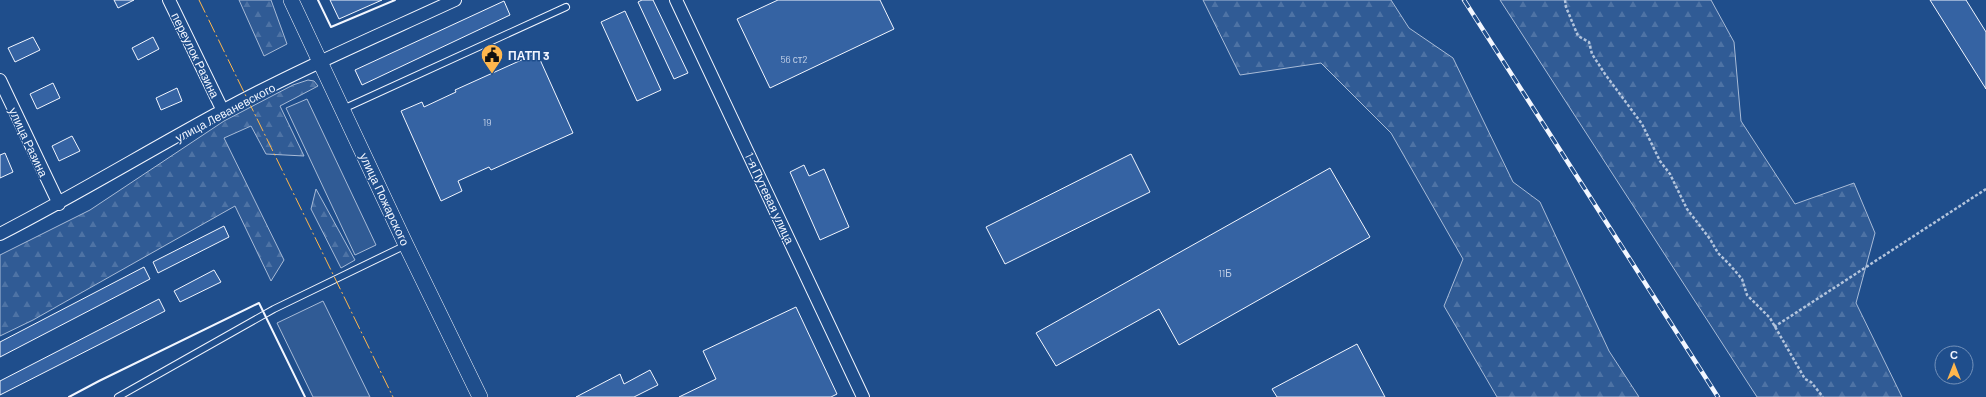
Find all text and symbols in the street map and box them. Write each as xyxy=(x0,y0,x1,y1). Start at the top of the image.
street label: переулок Разина xyxy=(168,10,223,101)
public building icon: ПАТП 3 xyxy=(479,42,505,75)
place label: ПАТП 3 xyxy=(508,48,550,62)
house number: 56 ст2 xyxy=(780,53,808,65)
street label: улица Леваневского xyxy=(173,80,278,145)
street label: улица Разина xyxy=(6,105,51,180)
house number: 19 xyxy=(483,116,491,128)
street label: улица Пожарского xyxy=(356,150,413,248)
street label: 1-я Путевая улица xyxy=(742,150,797,247)
house number: 11Б xyxy=(1218,267,1232,279)
north arrow xyxy=(1934,345,1974,385)
text: С xyxy=(1950,348,1958,361)

